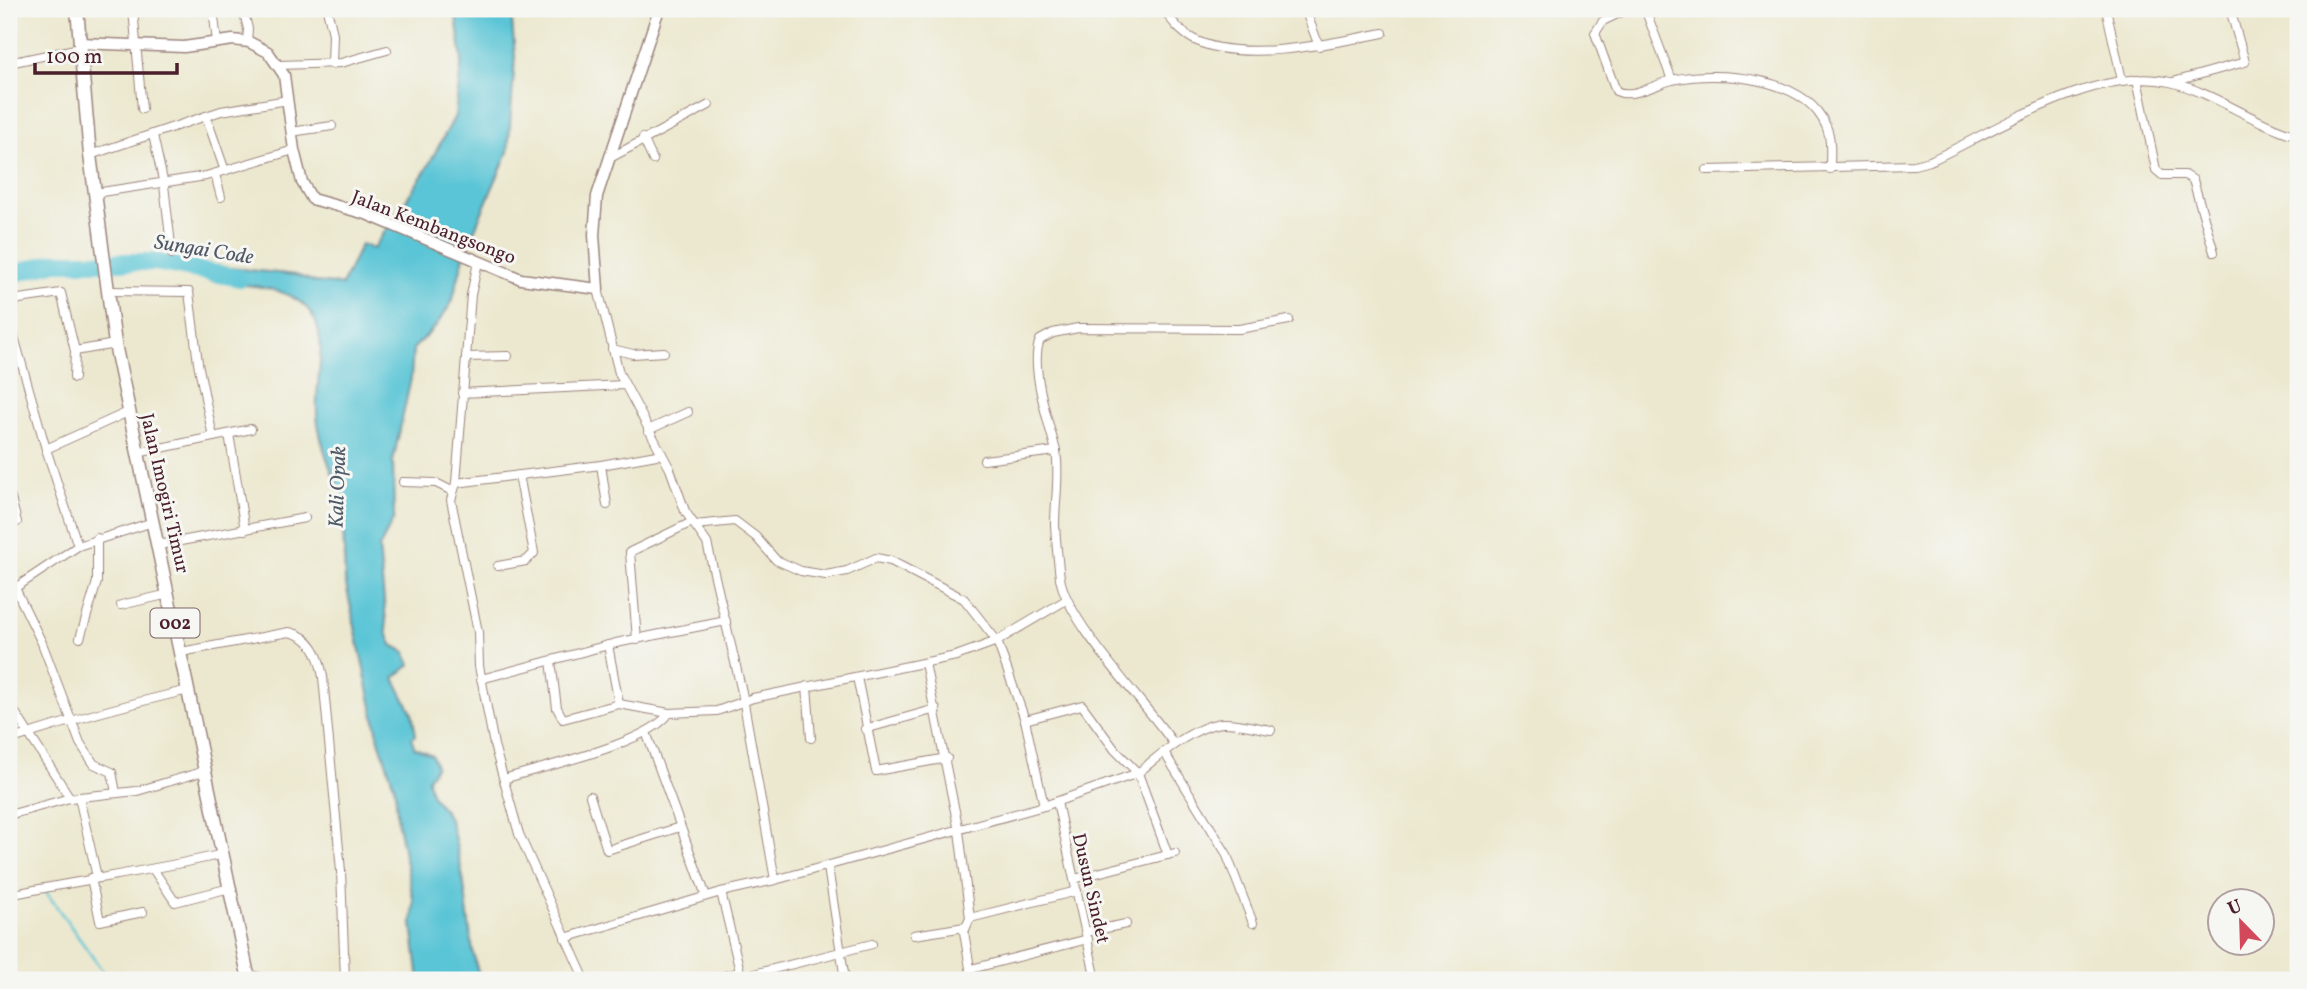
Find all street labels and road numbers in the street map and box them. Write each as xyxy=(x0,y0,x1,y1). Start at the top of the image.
street label: Jalan Kembangsongo xyxy=(347,185,519,271)
street label: Jalan Imogiri Timur xyxy=(133,411,195,576)
road number: 002 xyxy=(150,608,200,638)
street label: Dusun Sindet xyxy=(1065,831,1115,947)

